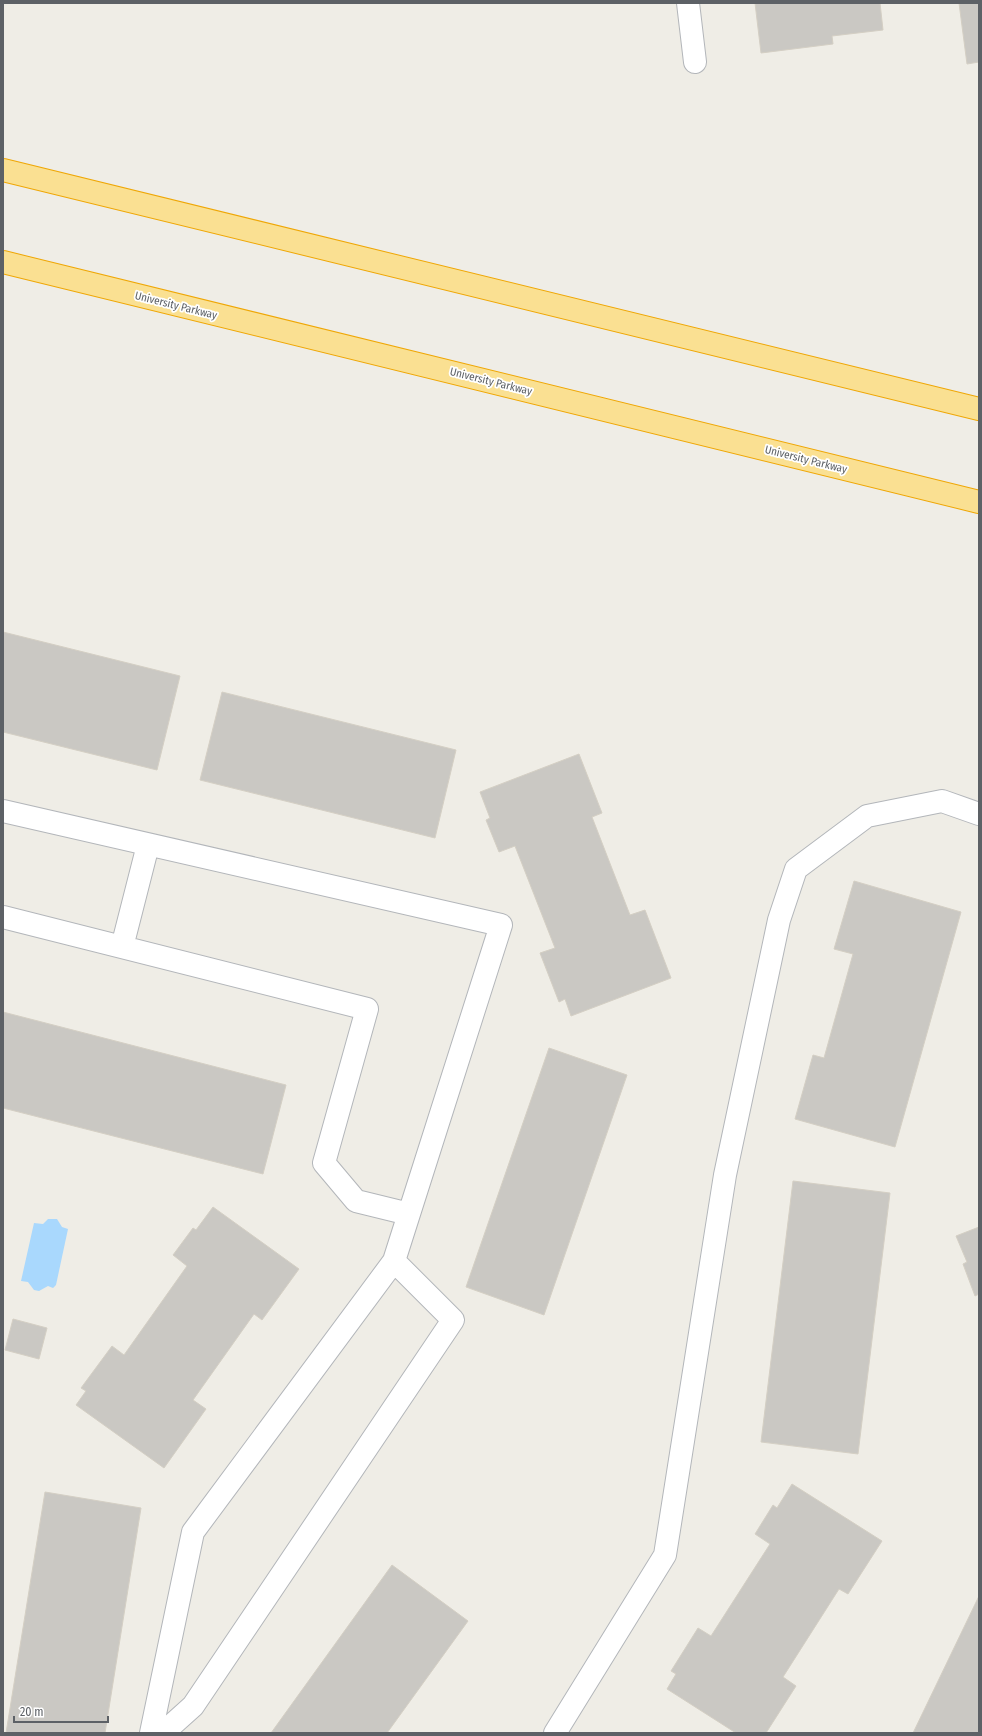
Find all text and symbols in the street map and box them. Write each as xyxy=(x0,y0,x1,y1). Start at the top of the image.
street label: University Parkway xyxy=(133,289,218,322)
street label: University Parkway xyxy=(448,365,533,398)
street label: University Parkway xyxy=(763,443,848,476)
scale bar xyxy=(14,1698,108,1724)
text: 20 m xyxy=(20,1705,44,1719)

